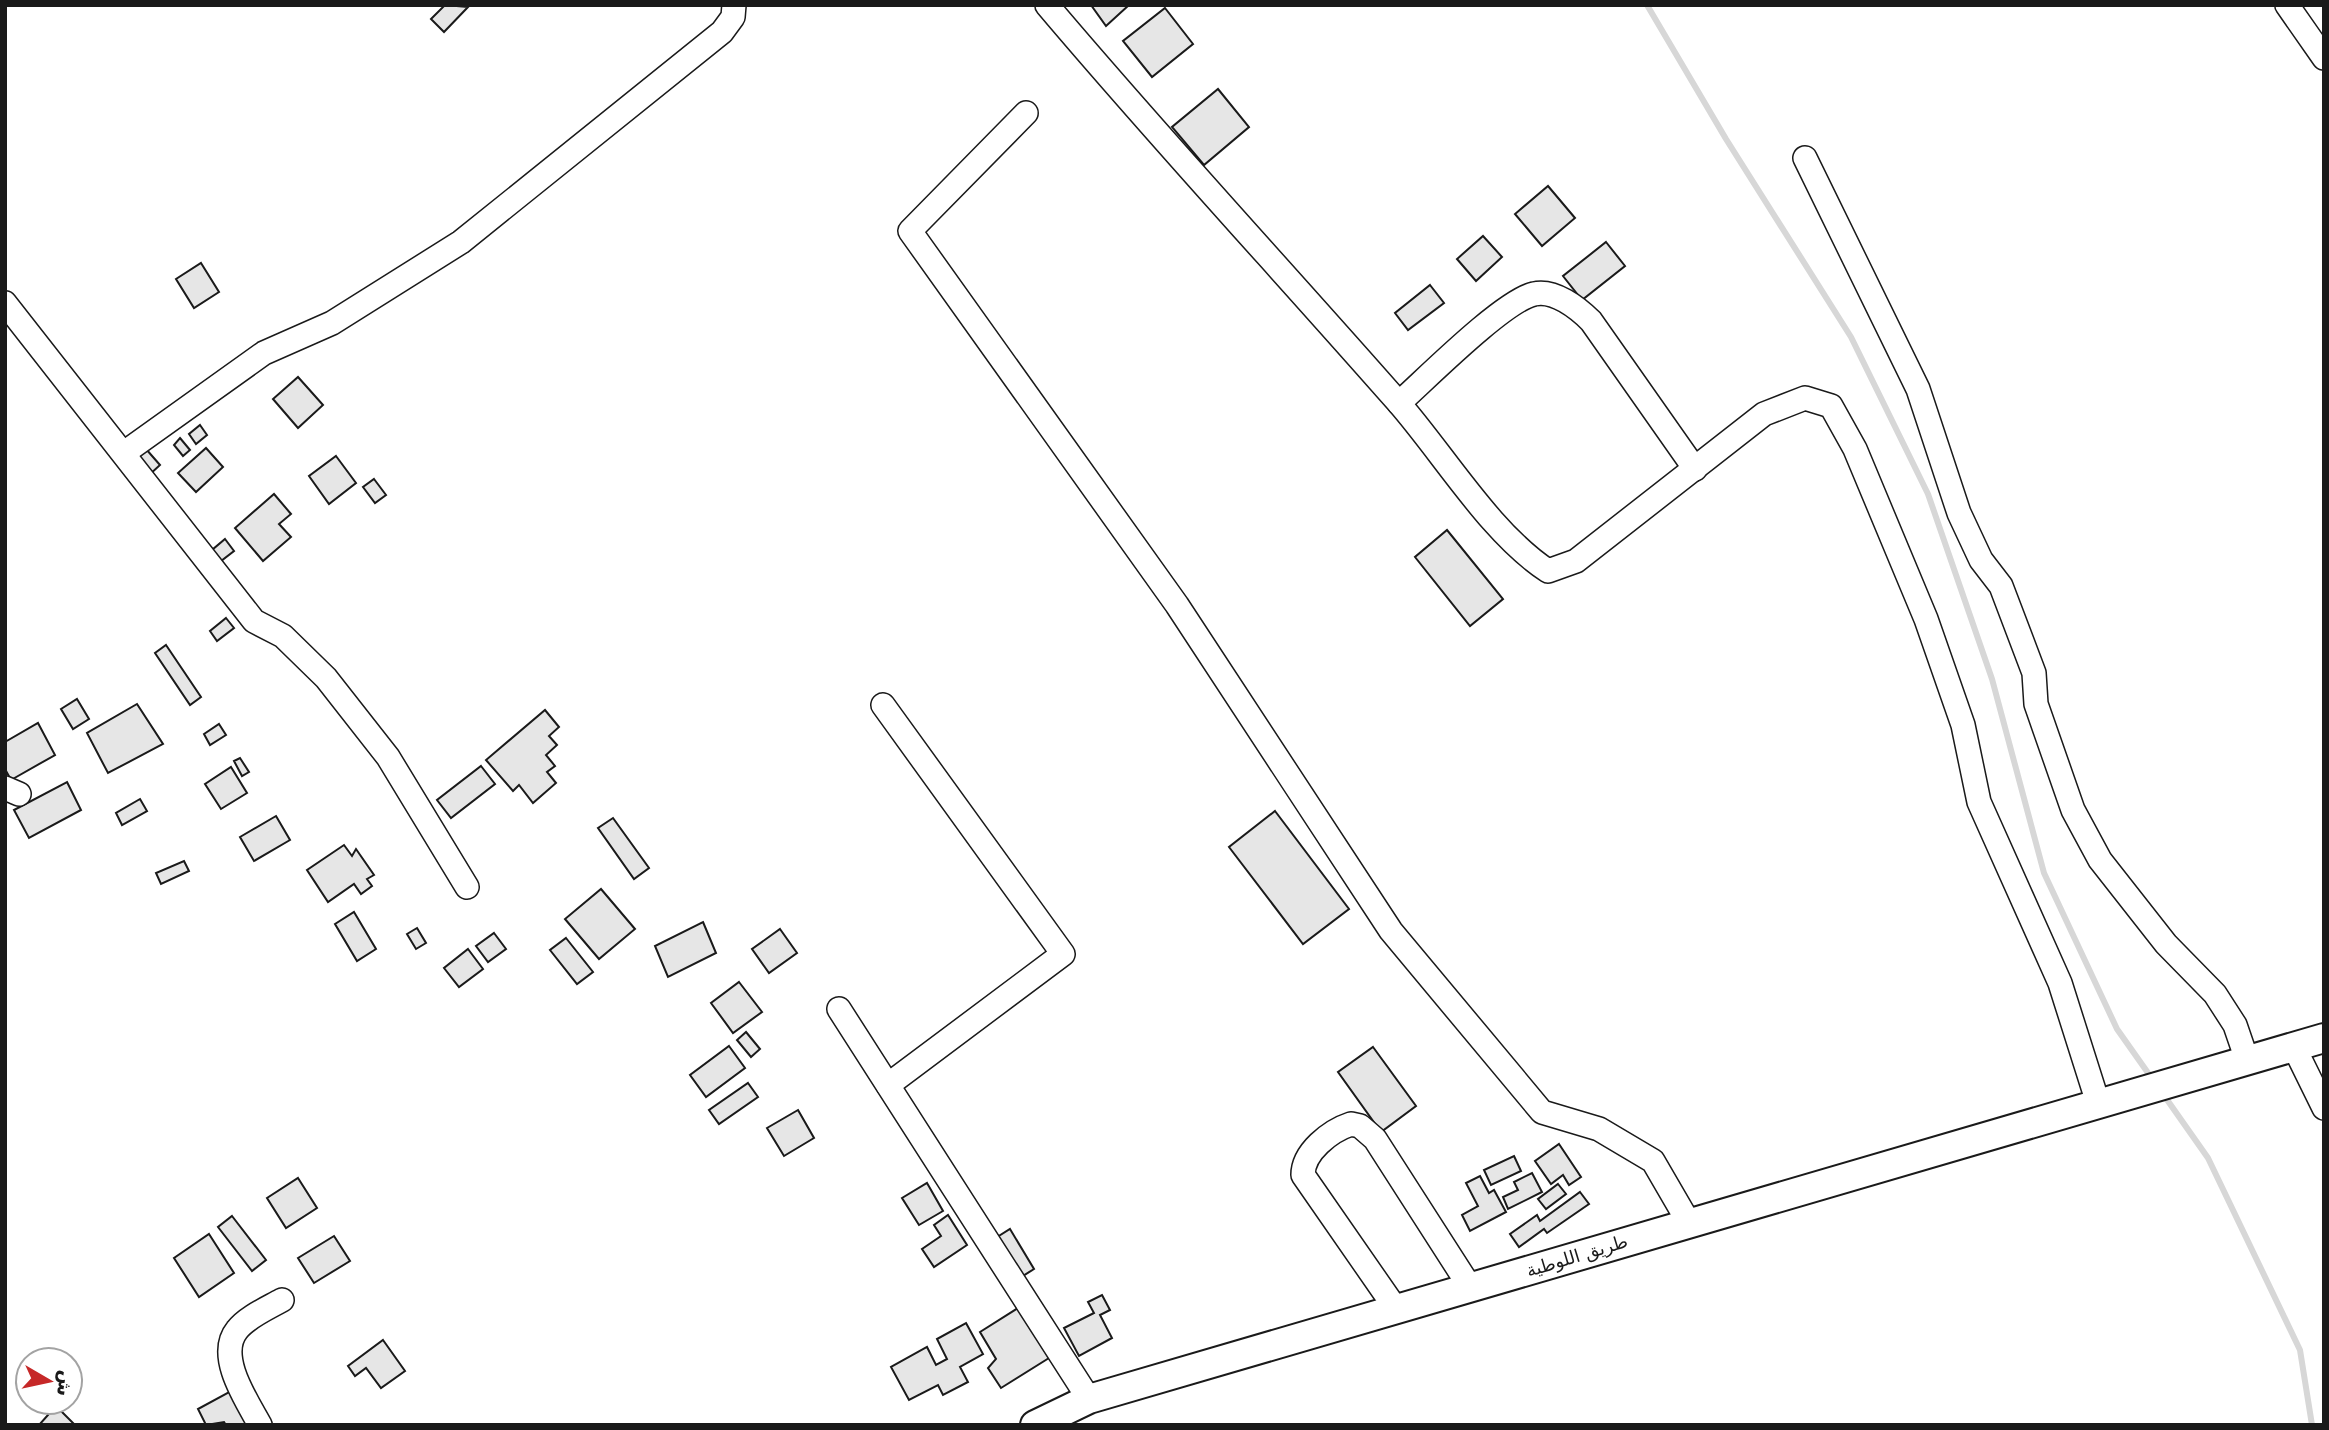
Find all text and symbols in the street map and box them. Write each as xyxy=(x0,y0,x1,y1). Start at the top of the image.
street label: طريق اللوطية xyxy=(1524,1230,1630,1282)
north arrow xyxy=(14,1346,84,1416)
text: ش xyxy=(52,1369,79,1398)

